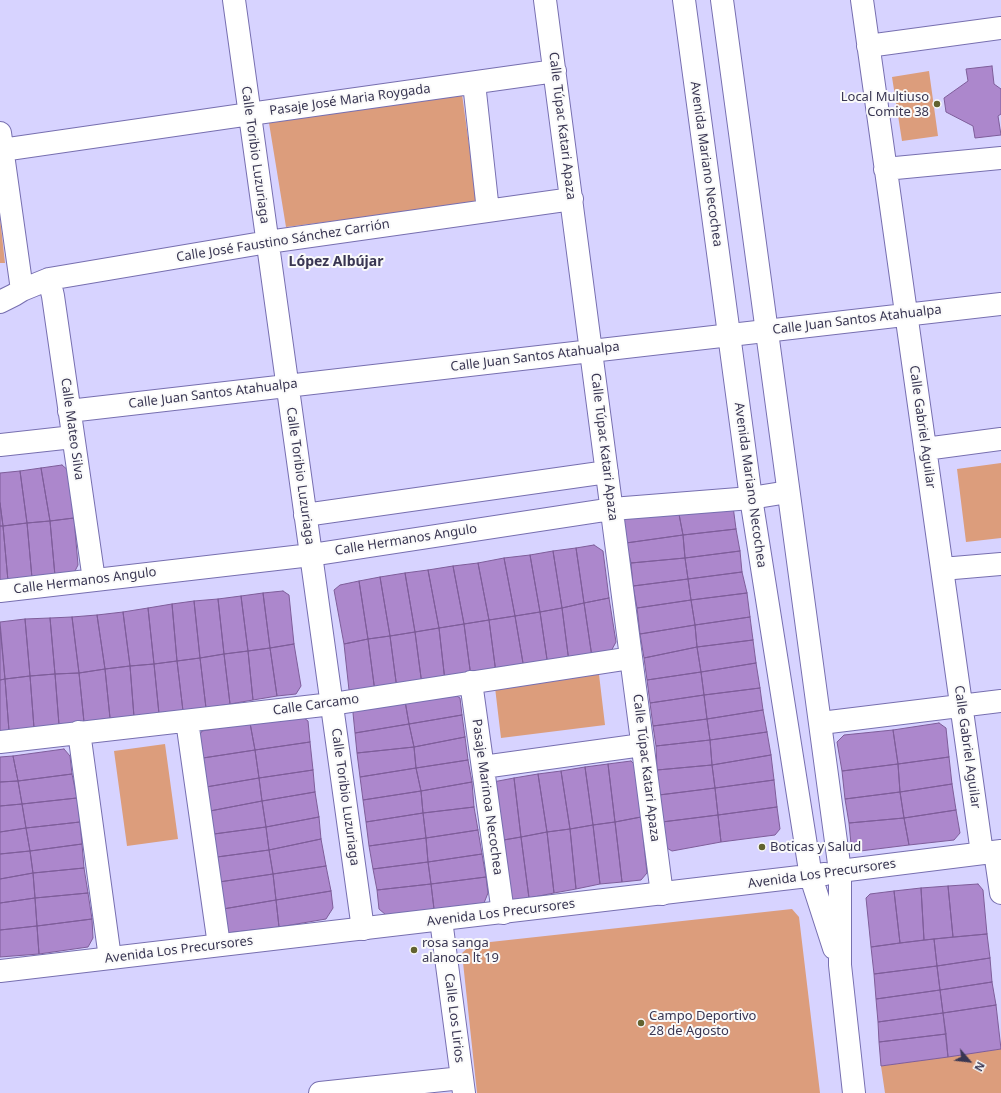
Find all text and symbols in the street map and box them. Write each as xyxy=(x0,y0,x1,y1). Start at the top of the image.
street label: Calle Túpac Katari Apaza xyxy=(545,51,579,201)
street label: Avenida Mariano Necochea xyxy=(687,80,725,248)
street label: Pasaje José Maria Roygada xyxy=(268,81,432,119)
street label: Calle Toribio Luzuriaga xyxy=(238,85,272,225)
place label: Local Multiuso Comite 38 xyxy=(841,89,929,120)
marker: Local Multiuso Comite 38 xyxy=(932,99,942,109)
street label: Calle José Faustino Sánchez Carrión xyxy=(175,216,391,266)
district label: López Albújar xyxy=(289,254,383,270)
street label: Calle Juan Santos Atahualpa xyxy=(772,302,942,338)
street label: Calle Juan Santos Atahualpa xyxy=(450,339,620,375)
street label: Calle Gabriel Aguilar xyxy=(906,364,938,490)
street label: Calle Túpac Katari Apaza xyxy=(587,372,621,522)
street label: Calle Juan Santos Atahualpa xyxy=(128,376,298,412)
street label: Calle Mateo Silva xyxy=(57,377,87,481)
street label: Avenida Mariano Necochea xyxy=(731,401,769,569)
street label: Calle Toribio Luzuriaga xyxy=(283,406,317,546)
street label: Calle Hermanos Angulo xyxy=(334,521,478,559)
street label: Calle Hermanos Angulo xyxy=(13,564,157,598)
street label: Calle Gabriel Aguilar xyxy=(951,684,983,810)
street label: Calle Carcamo xyxy=(272,691,360,719)
street label: Calle Túpac Katari Apaza xyxy=(629,693,663,843)
street label: Pasaje Marinoa Necochea xyxy=(468,718,506,876)
street label: Calle Toribio Luzuriaga xyxy=(328,727,362,867)
place label: Boticas y Salud xyxy=(770,839,861,855)
marker: Boticas y Salud xyxy=(757,842,767,852)
street label: Avenida Los Precursores xyxy=(747,856,897,892)
street label: Avenida Los Precursores xyxy=(426,896,576,930)
street label: Avenida Los Precursores xyxy=(104,933,254,967)
place label: rosa sanga alanoca lt 19 xyxy=(422,935,499,966)
marker: rosa sanga alanoca lt 19 xyxy=(409,945,419,955)
street label: Calle Los Lirios xyxy=(441,972,467,1064)
place label: Campo Deportivo 28 de Agosto xyxy=(649,1008,756,1039)
marker: Campo Deportivo 28 de Agosto xyxy=(636,1018,646,1028)
north arrow xyxy=(949,1041,989,1081)
text: N xyxy=(971,1059,989,1074)

